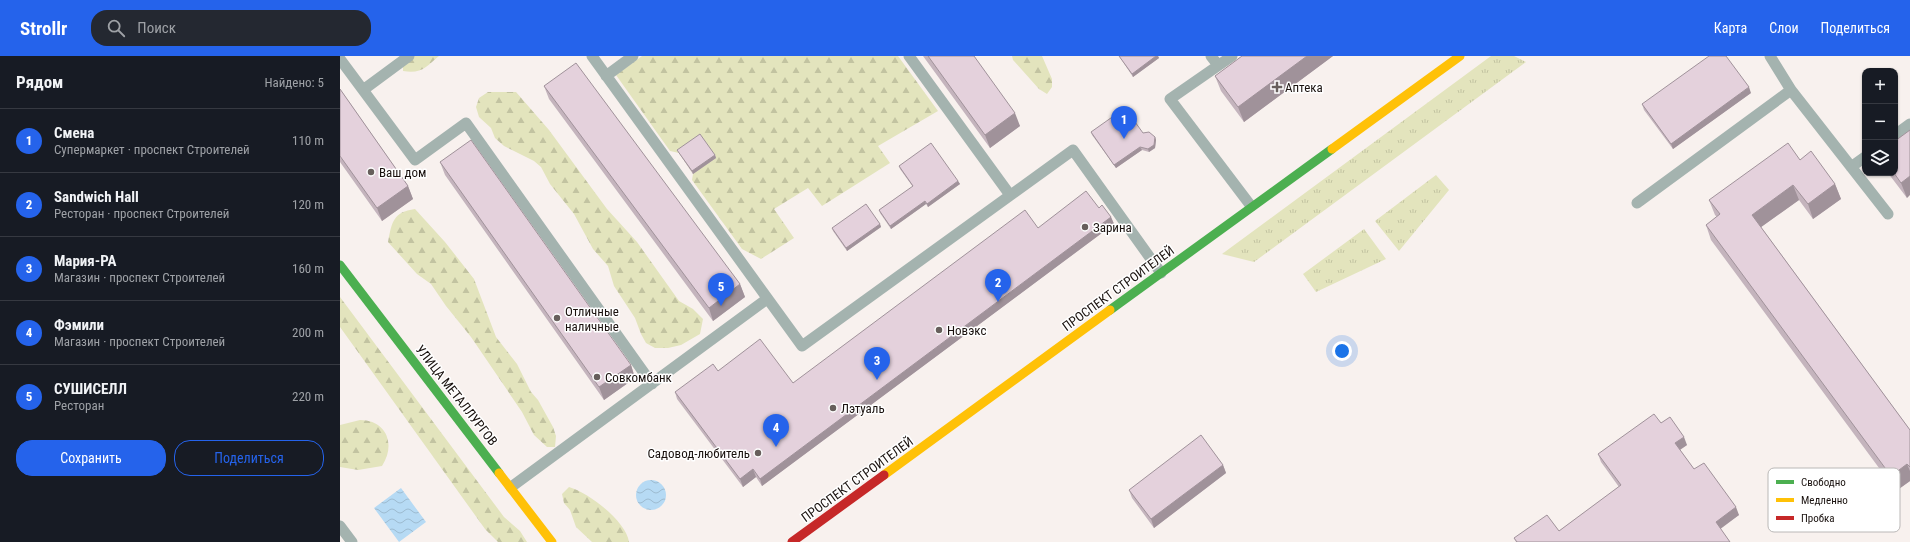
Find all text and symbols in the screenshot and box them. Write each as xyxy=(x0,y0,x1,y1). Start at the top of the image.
search box xyxy=(91,10,371,46)
text: Strollr xyxy=(20,17,67,40)
icon: search xyxy=(105,17,127,39)
text: Поиск xyxy=(137,19,176,37)
text: Карта xyxy=(1714,20,1747,36)
text: Слои xyxy=(1769,20,1799,36)
text: Поделиться xyxy=(1821,20,1890,36)
map controls xyxy=(1862,68,1898,176)
button: + xyxy=(1862,68,1898,104)
text: Рядом xyxy=(16,72,63,92)
text: Найдено: 5 xyxy=(264,75,324,90)
place label: Аптека xyxy=(1285,80,1323,95)
marker: Аптека xyxy=(1272,82,1282,92)
button: − xyxy=(1862,104,1898,140)
pin: 1 xyxy=(1111,106,1137,139)
text: Смена xyxy=(54,124,94,142)
text: 1 xyxy=(26,133,32,148)
text: 110 m xyxy=(292,133,324,148)
button: layers xyxy=(1862,140,1898,176)
text: Супермаркет · проспект Строителей xyxy=(54,142,250,157)
place label: Ваш дом xyxy=(379,165,426,180)
marker: Ваш дом xyxy=(366,167,376,177)
text: Sandwich Hall xyxy=(54,188,139,206)
text: 2 xyxy=(26,197,32,212)
text: 120 m xyxy=(292,197,324,212)
text: Ресторан · проспект Строителей xyxy=(54,206,229,221)
place label: Зарина xyxy=(1093,220,1132,235)
marker: Зарина xyxy=(1080,222,1090,232)
street label: ПРОСПЕКТ СТРОИТЕЛЕЙ xyxy=(1060,243,1177,334)
text: Мария-РА xyxy=(54,252,116,270)
text: 3 xyxy=(26,261,32,276)
text: 160 m xyxy=(292,261,324,276)
pin: 2 xyxy=(985,269,1011,302)
text: Магазин · проспект Строителей xyxy=(54,270,225,285)
pin: 5 xyxy=(708,273,734,306)
place label: Отличные наличные xyxy=(565,304,619,334)
marker: Отличные наличные xyxy=(552,313,562,323)
text: Фэмили xyxy=(54,316,104,334)
place label: Новэкс xyxy=(947,323,986,338)
text: 4 xyxy=(26,325,32,340)
text: 200 m xyxy=(292,325,324,340)
marker: Новэкс xyxy=(934,325,944,335)
text: Магазин · проспект Строителей xyxy=(54,334,225,349)
your location xyxy=(1332,341,1352,361)
street label: УЛИЦА МЕТАЛЛУРГОВ xyxy=(413,342,500,449)
pin: 3 xyxy=(864,347,890,380)
place label: Совкомбанк xyxy=(605,370,673,385)
marker: Совкомбанк xyxy=(592,372,602,382)
text: СУШИСЕЛЛ xyxy=(54,380,127,398)
text: 5 xyxy=(26,389,32,404)
text: 220 m xyxy=(292,389,324,404)
text: Ресторан xyxy=(54,398,104,413)
place label: Лэтуаль xyxy=(841,401,885,416)
marker: Лэтуаль xyxy=(828,403,838,413)
pin: 4 xyxy=(763,414,789,447)
street label: ПРОСПЕКТ СТРОИТЕЛЕЙ xyxy=(799,434,916,525)
button: Сохранить xyxy=(16,440,166,476)
button: Поделиться xyxy=(174,440,324,476)
place label: Садовод-любитель xyxy=(648,446,750,461)
marker: Садовод-любитель xyxy=(753,448,763,458)
legend xyxy=(1768,468,1900,532)
text: Свободно xyxy=(1801,476,1846,489)
text: Медленно xyxy=(1801,494,1848,507)
text: Пробка xyxy=(1801,512,1835,525)

